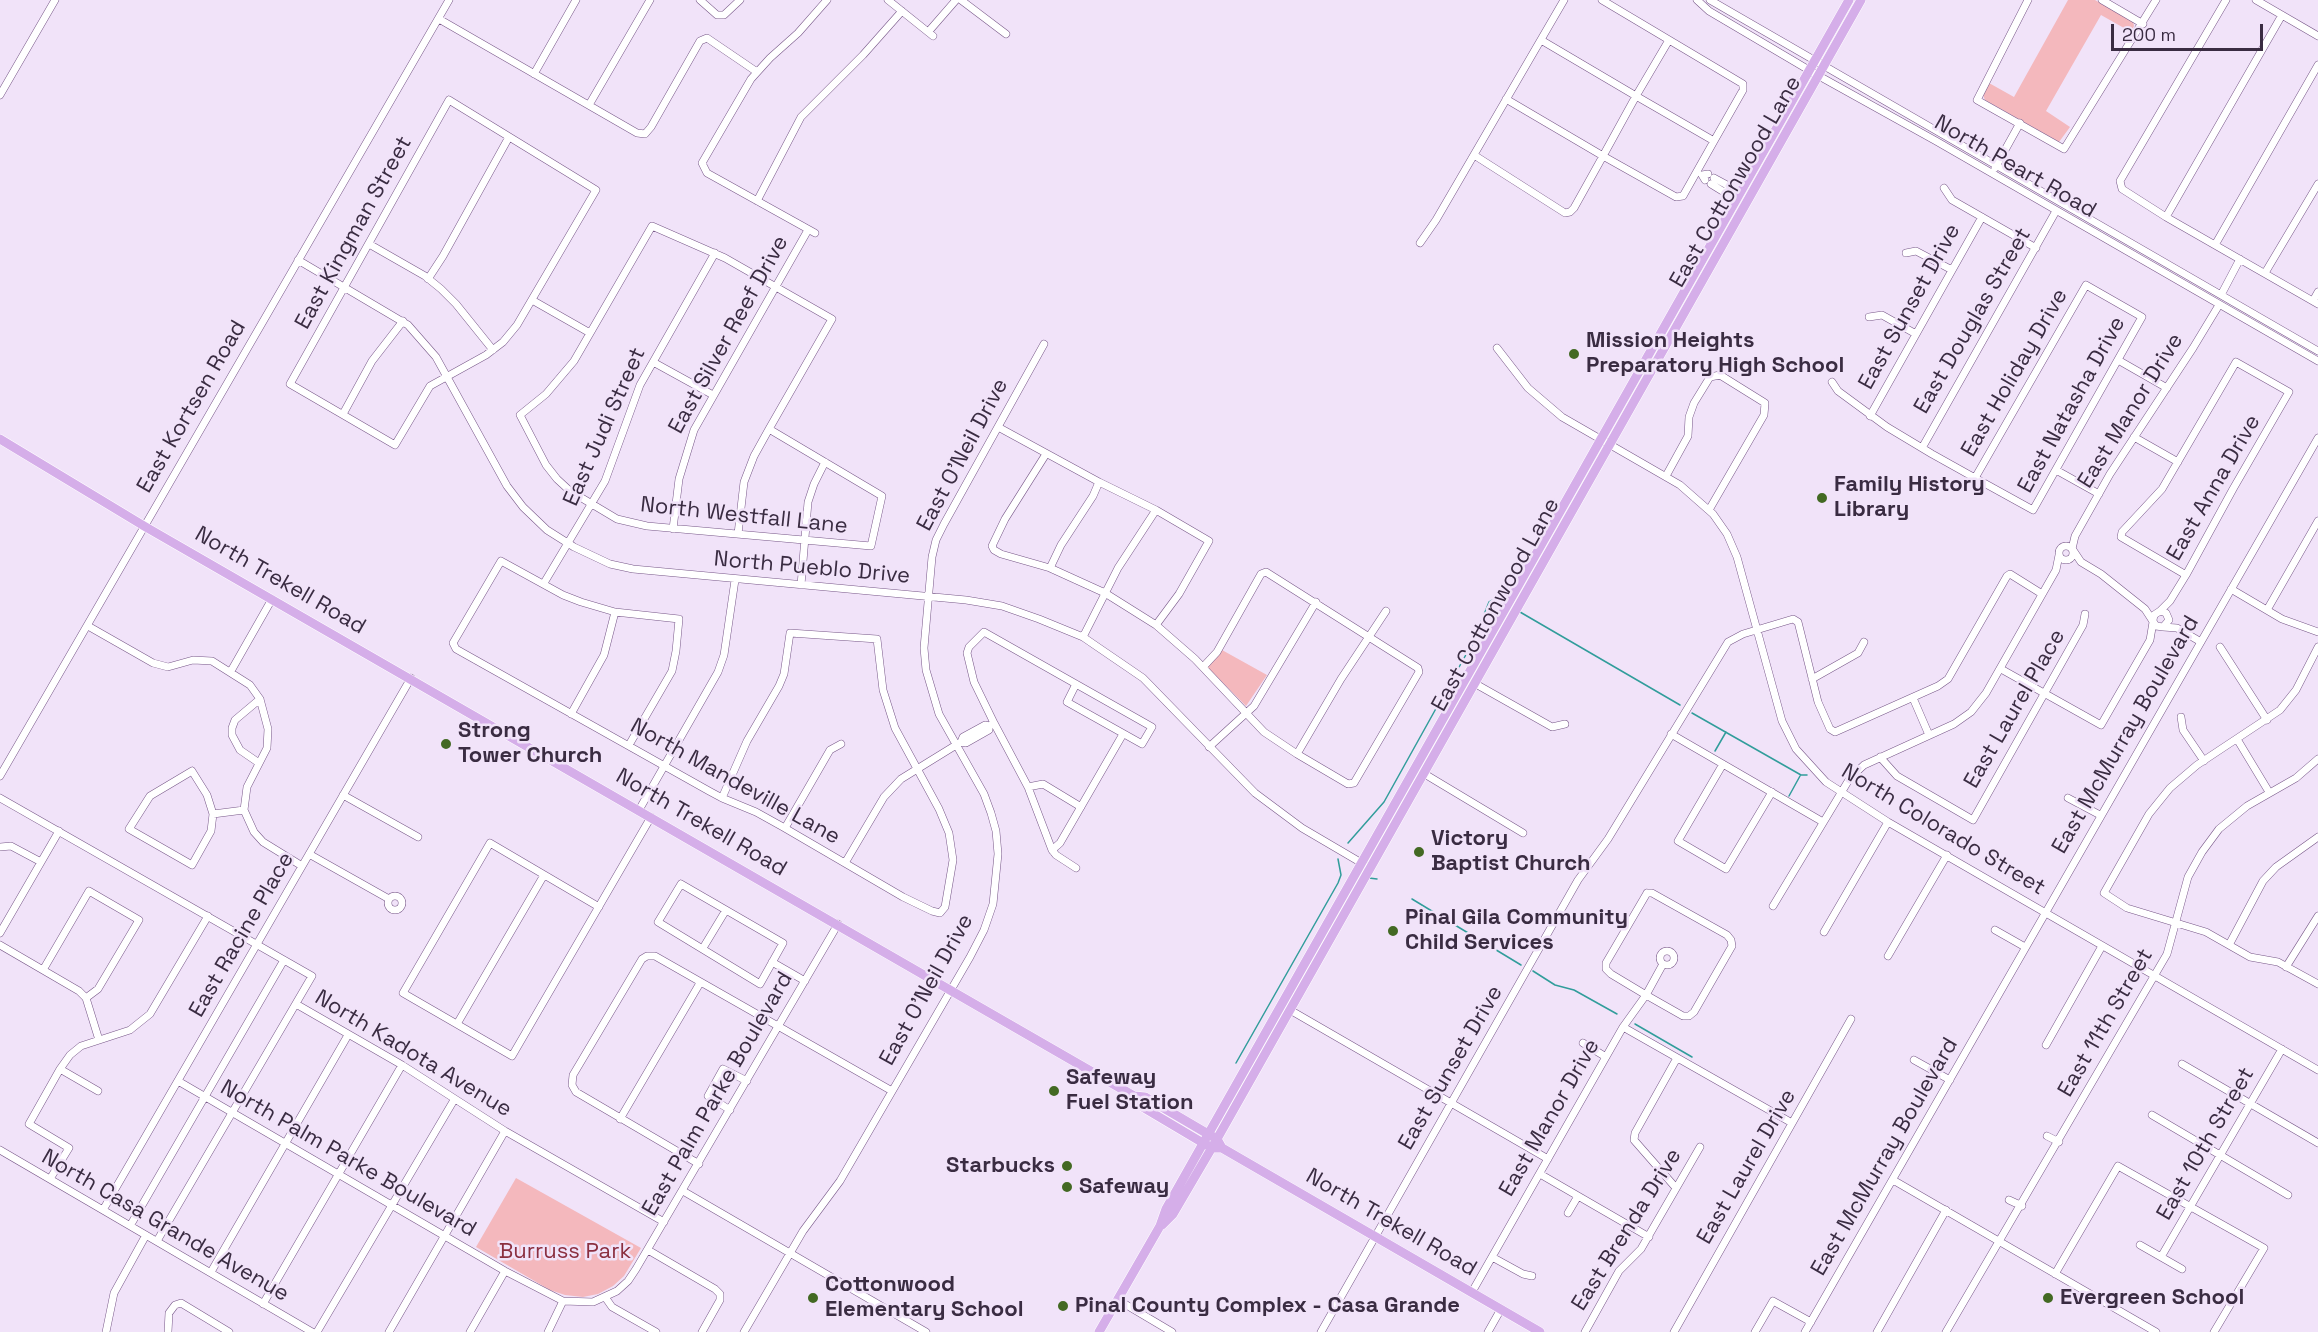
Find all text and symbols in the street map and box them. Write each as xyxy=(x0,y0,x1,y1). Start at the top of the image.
scale bar xyxy=(2114,12,2266,50)
text: 200 m xyxy=(2122,23,2176,46)
street label: East Cottonwood Lane xyxy=(1665,72,1807,292)
street label: North Peart Road xyxy=(1929,110,2101,224)
street label: East Kingman Street xyxy=(290,132,418,334)
street label: East Sunset Drive xyxy=(1854,220,1966,394)
street label: East Douglas Street xyxy=(1909,223,2037,419)
street label: East Silver Reef Drive xyxy=(664,231,794,439)
street label: East Holiday Drive xyxy=(1956,284,2074,462)
street label: East Natasha Drive xyxy=(2013,312,2131,498)
street label: East Kortsen Road xyxy=(132,316,252,498)
place label: Mission Heights Preparatory High School xyxy=(1586,328,1844,380)
street label: East Manor Drive xyxy=(2073,329,2189,493)
street label: East Judi Street xyxy=(558,344,652,510)
marker: Mission Heights Preparatory High School xyxy=(1567,347,1581,361)
street label: East O'Neil Drive xyxy=(912,374,1014,536)
street label: East Anna Drive xyxy=(2162,410,2266,566)
place label: Family History Library xyxy=(1834,472,1985,524)
marker: Family History Library xyxy=(1815,491,1829,505)
street label: North Westfall Lane xyxy=(639,492,849,540)
street label: East Cottonwood Lane xyxy=(1426,494,1566,716)
street label: North Trekell Road xyxy=(190,521,370,641)
street label: North Pueblo Drive xyxy=(713,546,911,590)
street label: East McMurray Boulevard xyxy=(2047,611,2205,859)
street label: East Laurel Place xyxy=(1959,625,2071,793)
street label: North Mandeville Lane xyxy=(626,713,844,851)
place label: Strong Tower Church xyxy=(458,718,602,770)
marker: Strong Tower Church xyxy=(439,737,453,751)
street label: North Colorado Street xyxy=(1836,759,2050,901)
street label: North Trekell Road xyxy=(611,763,791,883)
place label: Victory Baptist Church xyxy=(1431,826,1591,878)
marker: Victory Baptist Church xyxy=(1412,845,1426,859)
street label: East Racine Place xyxy=(184,848,300,1022)
place label: Pinal Gila Community Child Services xyxy=(1405,905,1628,956)
street label: East O'Neil Drive xyxy=(875,910,979,1070)
marker: Pinal Gila Community Child Services xyxy=(1386,924,1400,938)
street label: East 11th Street xyxy=(2053,944,2159,1102)
street label: East Palm Parke Boulevard xyxy=(637,967,799,1221)
street label: East Sunset Drive xyxy=(1393,981,1509,1155)
street label: North Kadota Avenue xyxy=(310,985,516,1123)
street label: East McMurray Boulevard xyxy=(1806,1033,1964,1281)
street label: East Manor Drive xyxy=(1494,1035,1606,1201)
street label: East 10th Street xyxy=(2152,1063,2260,1225)
place label: Safeway Fuel Station xyxy=(1066,1065,1194,1116)
street label: North Palm Parke Boulevard xyxy=(215,1075,481,1243)
marker: Safeway Fuel Station xyxy=(1047,1084,1061,1098)
street label: East Laurel Drive xyxy=(1692,1085,1802,1249)
street label: North Casa Grande Avenue xyxy=(37,1144,293,1308)
street label: East Brenda Drive xyxy=(1566,1144,1688,1316)
place label: Starbucks xyxy=(946,1153,1055,1179)
marker: Starbucks xyxy=(1060,1159,1074,1173)
street label: North Trekell Road xyxy=(1301,1163,1481,1283)
place label: Safeway xyxy=(1079,1174,1169,1200)
marker: Safeway xyxy=(1060,1180,1074,1194)
park label: Burruss Park xyxy=(499,1239,631,1265)
place label: Cottonwood Elementary School xyxy=(825,1272,1024,1324)
place label: Evergreen School xyxy=(2060,1285,2244,1311)
marker: Cottonwood Elementary School xyxy=(806,1291,820,1305)
marker: Evergreen School xyxy=(2041,1291,2055,1305)
place label: Pinal County Complex - Casa Grande xyxy=(1075,1293,1460,1319)
marker: Pinal County Complex - Casa Grande xyxy=(1056,1299,1070,1313)

